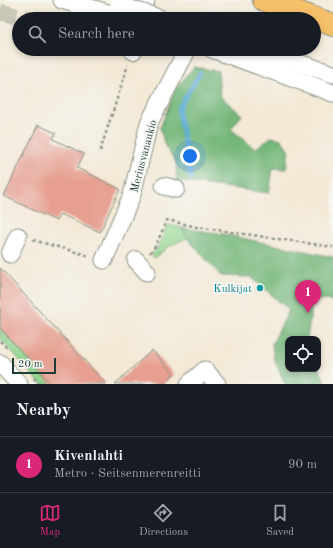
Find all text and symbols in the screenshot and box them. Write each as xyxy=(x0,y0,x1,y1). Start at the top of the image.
search box xyxy=(12,12,321,56)
icon: search xyxy=(26,23,48,45)
text: Search here xyxy=(58,27,135,42)
street label: Meriusvanaukio xyxy=(129,119,159,194)
your location xyxy=(180,146,200,166)
pin: 1 xyxy=(295,280,321,313)
marker: Kulkijat xyxy=(255,283,265,293)
place label: Kulkijat xyxy=(213,284,252,295)
map controls xyxy=(285,336,321,372)
button: locate xyxy=(285,336,321,372)
scale bar xyxy=(12,356,56,375)
text: 20 m xyxy=(18,359,43,370)
text: Nearby xyxy=(16,402,71,419)
text: Kivenlahti xyxy=(54,449,123,464)
text: 1 xyxy=(25,458,33,471)
text: 90 m xyxy=(288,458,317,471)
text: Metro · Seitsenmerenreitti xyxy=(54,467,201,480)
tab: Map xyxy=(39,502,61,540)
tab: Directions xyxy=(139,502,188,540)
tab: Saved xyxy=(266,502,294,540)

